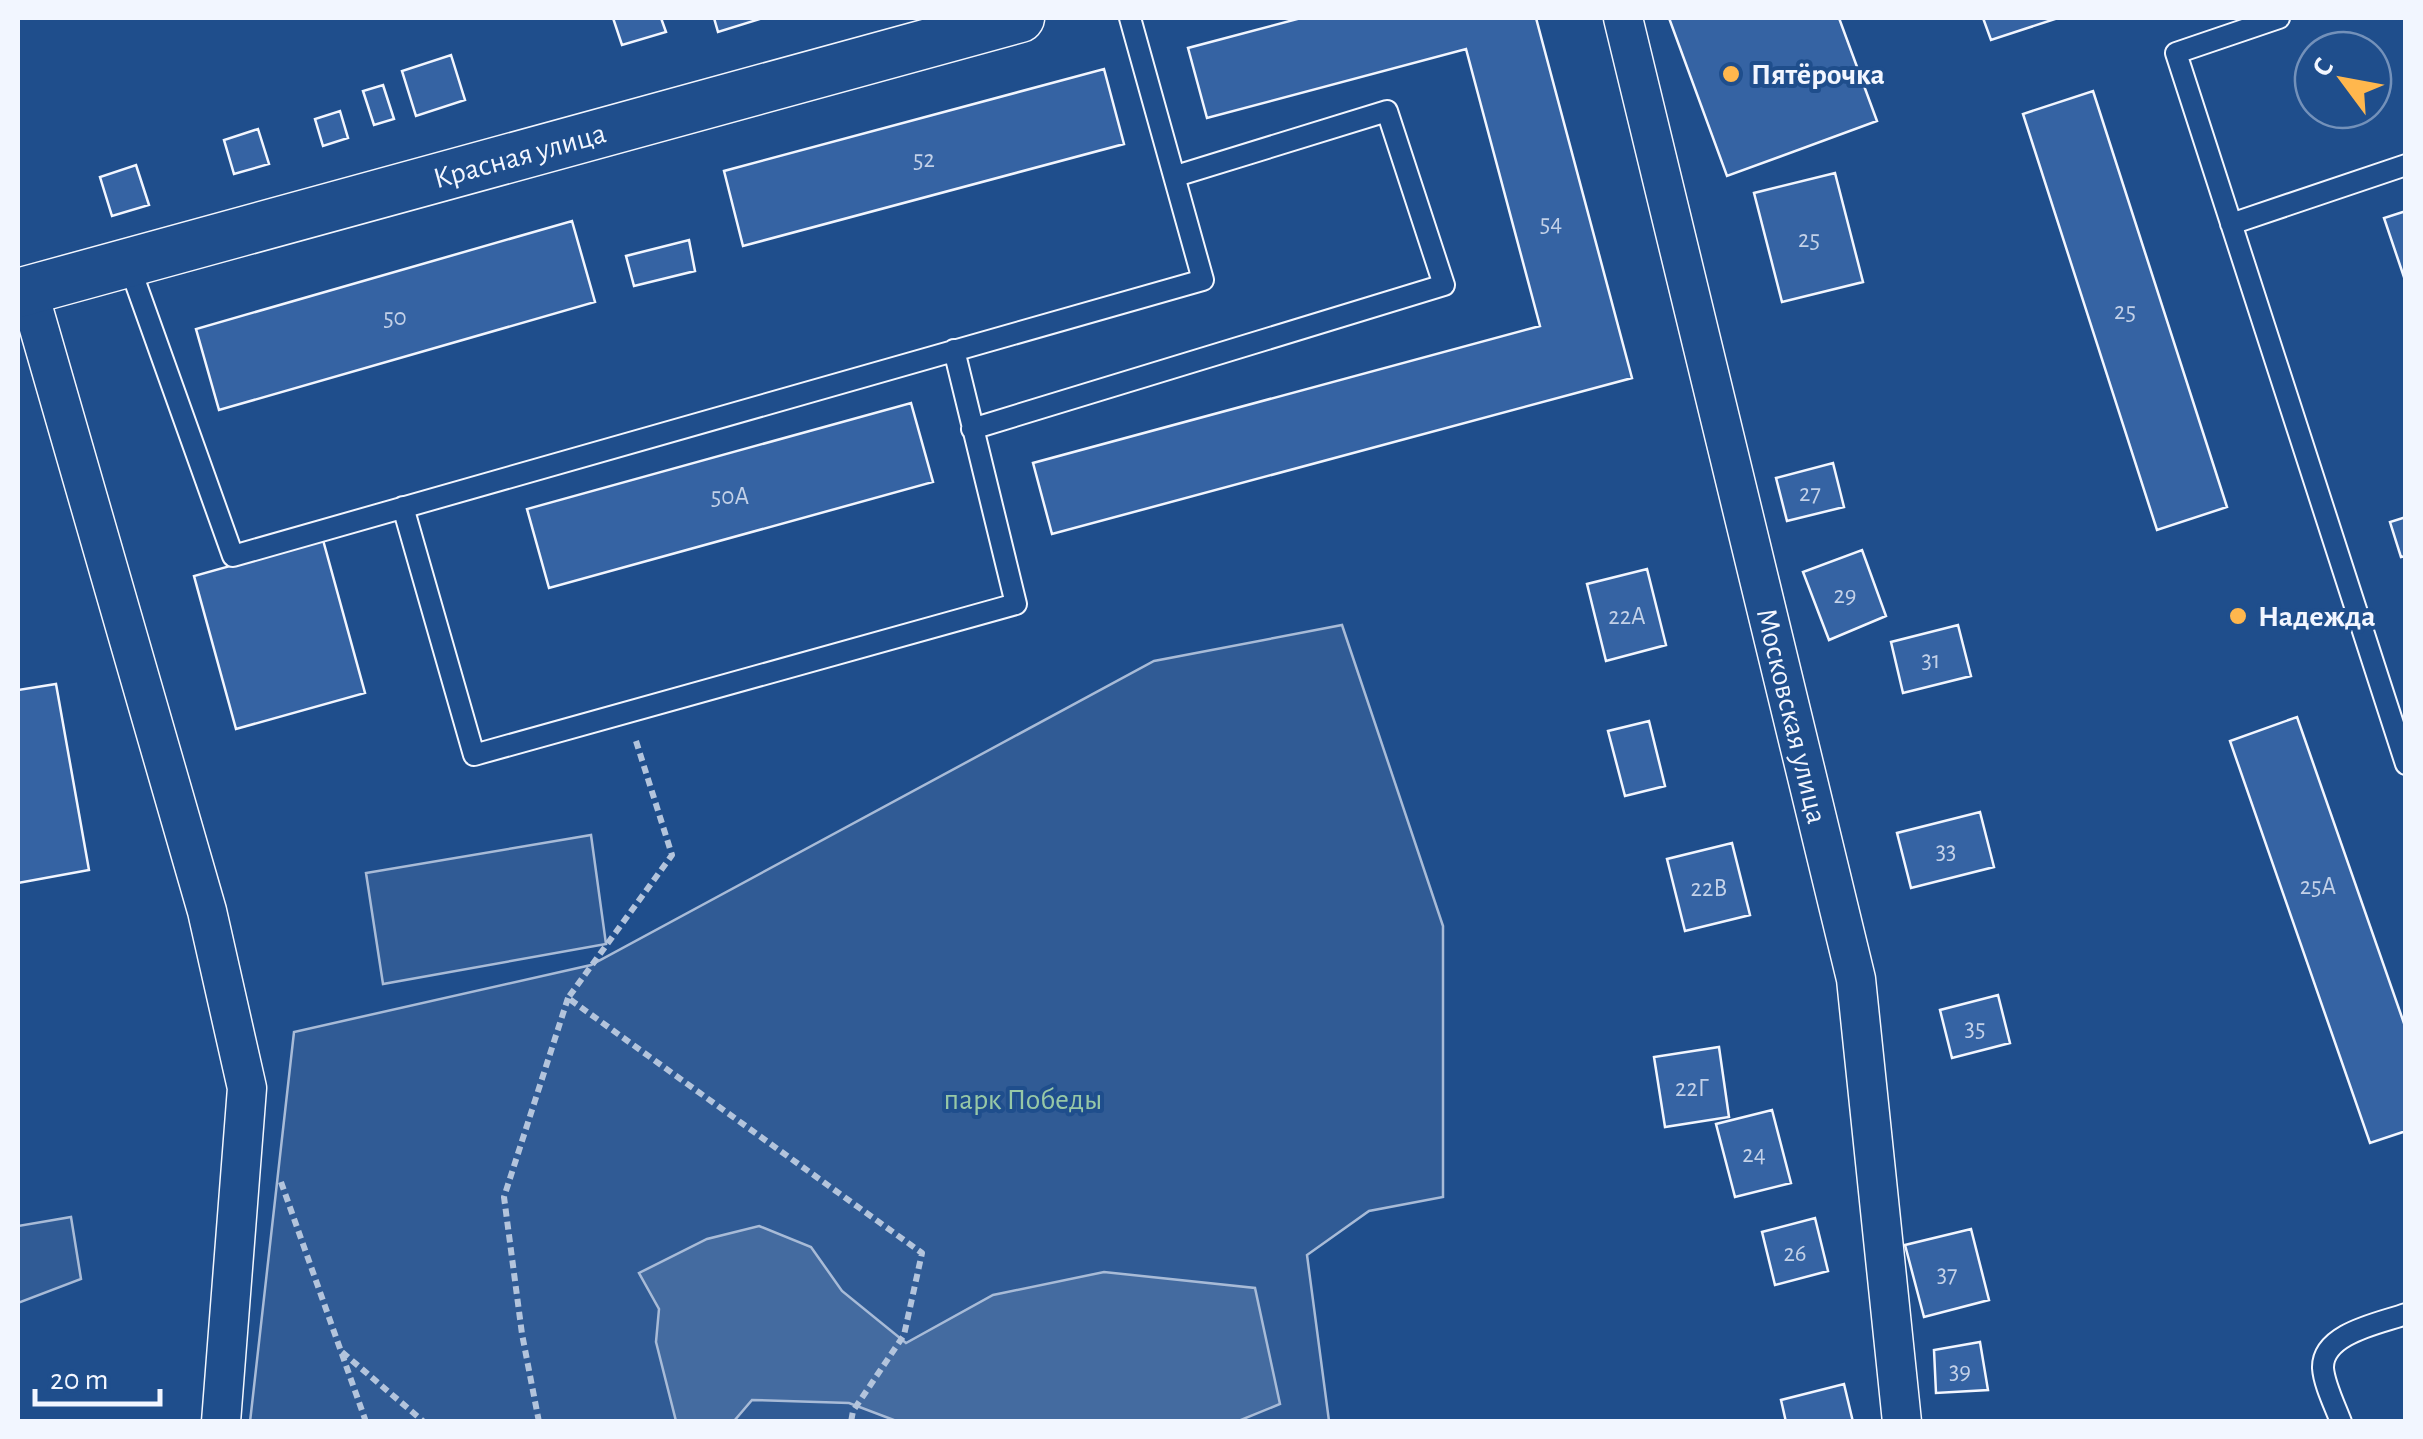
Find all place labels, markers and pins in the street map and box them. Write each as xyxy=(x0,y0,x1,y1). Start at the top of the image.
place label: Пятёрочка xyxy=(1751,60,1885,90)
marker: Пятёрочка xyxy=(1720,63,1742,85)
place label: Надежда xyxy=(2258,602,2375,632)
marker: Надежда xyxy=(2227,605,2249,627)

